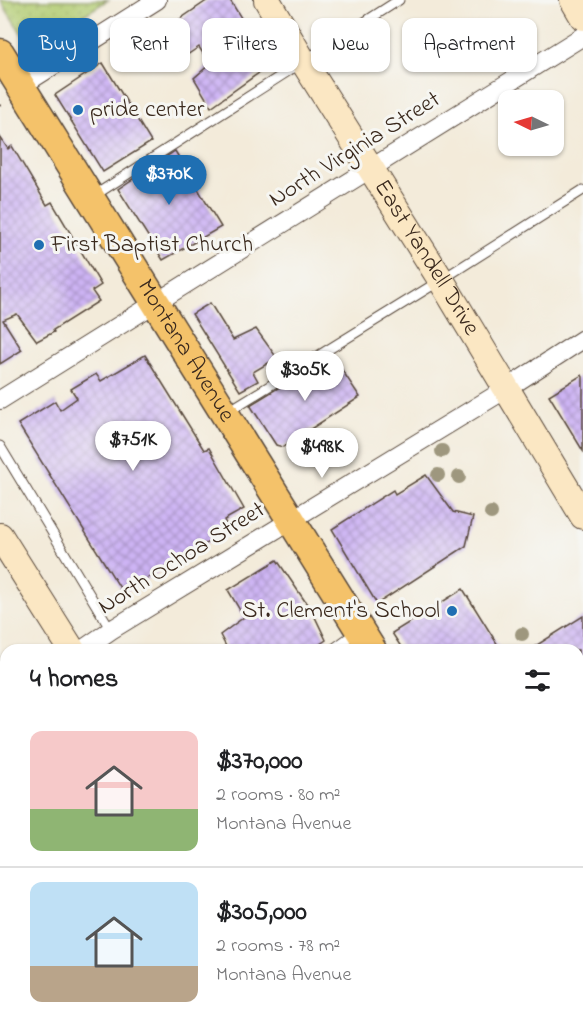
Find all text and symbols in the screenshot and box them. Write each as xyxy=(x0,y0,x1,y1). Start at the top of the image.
chip: Buy xyxy=(18,18,98,72)
chip: Rent xyxy=(110,18,190,72)
chip: Filters xyxy=(202,18,299,72)
chip: New xyxy=(311,18,390,72)
chip: Apartment xyxy=(402,18,537,72)
street label: North Virginia Street xyxy=(262,83,448,217)
north arrow xyxy=(498,90,564,156)
map controls xyxy=(498,90,564,156)
place label: pride center xyxy=(90,93,205,128)
marker: pride center xyxy=(71,103,85,117)
pin: $370K xyxy=(127,155,211,206)
text: $370K xyxy=(146,160,192,189)
street label: East Yandell Drive xyxy=(364,173,488,343)
place label: First Baptist Church xyxy=(50,228,253,263)
marker: First Baptist Church xyxy=(32,238,46,252)
street label: Montana Avenue xyxy=(128,273,244,429)
pin: $305K xyxy=(263,351,347,402)
text: $305K xyxy=(280,356,330,385)
pin: $751K xyxy=(91,421,175,472)
text: $751K xyxy=(109,426,157,455)
pin: $498K xyxy=(280,428,364,479)
text: $498K xyxy=(300,433,344,462)
street label: North Ochoa Street xyxy=(92,493,272,625)
place label: St. Clement's School xyxy=(242,594,440,629)
marker: St. Clement's School xyxy=(445,604,459,618)
text: 4 homes xyxy=(30,661,118,699)
icon: filters xyxy=(521,664,554,697)
text: $370,000 xyxy=(216,743,303,781)
icon: home xyxy=(78,755,150,827)
text: 2 rooms · 80 m² xyxy=(216,781,341,810)
text: Montana Avenue xyxy=(216,810,351,839)
text: $305,000 xyxy=(216,894,307,932)
icon: home xyxy=(78,906,150,978)
text: 2 rooms · 78 m² xyxy=(216,932,340,961)
text: Montana Avenue xyxy=(216,961,351,990)

